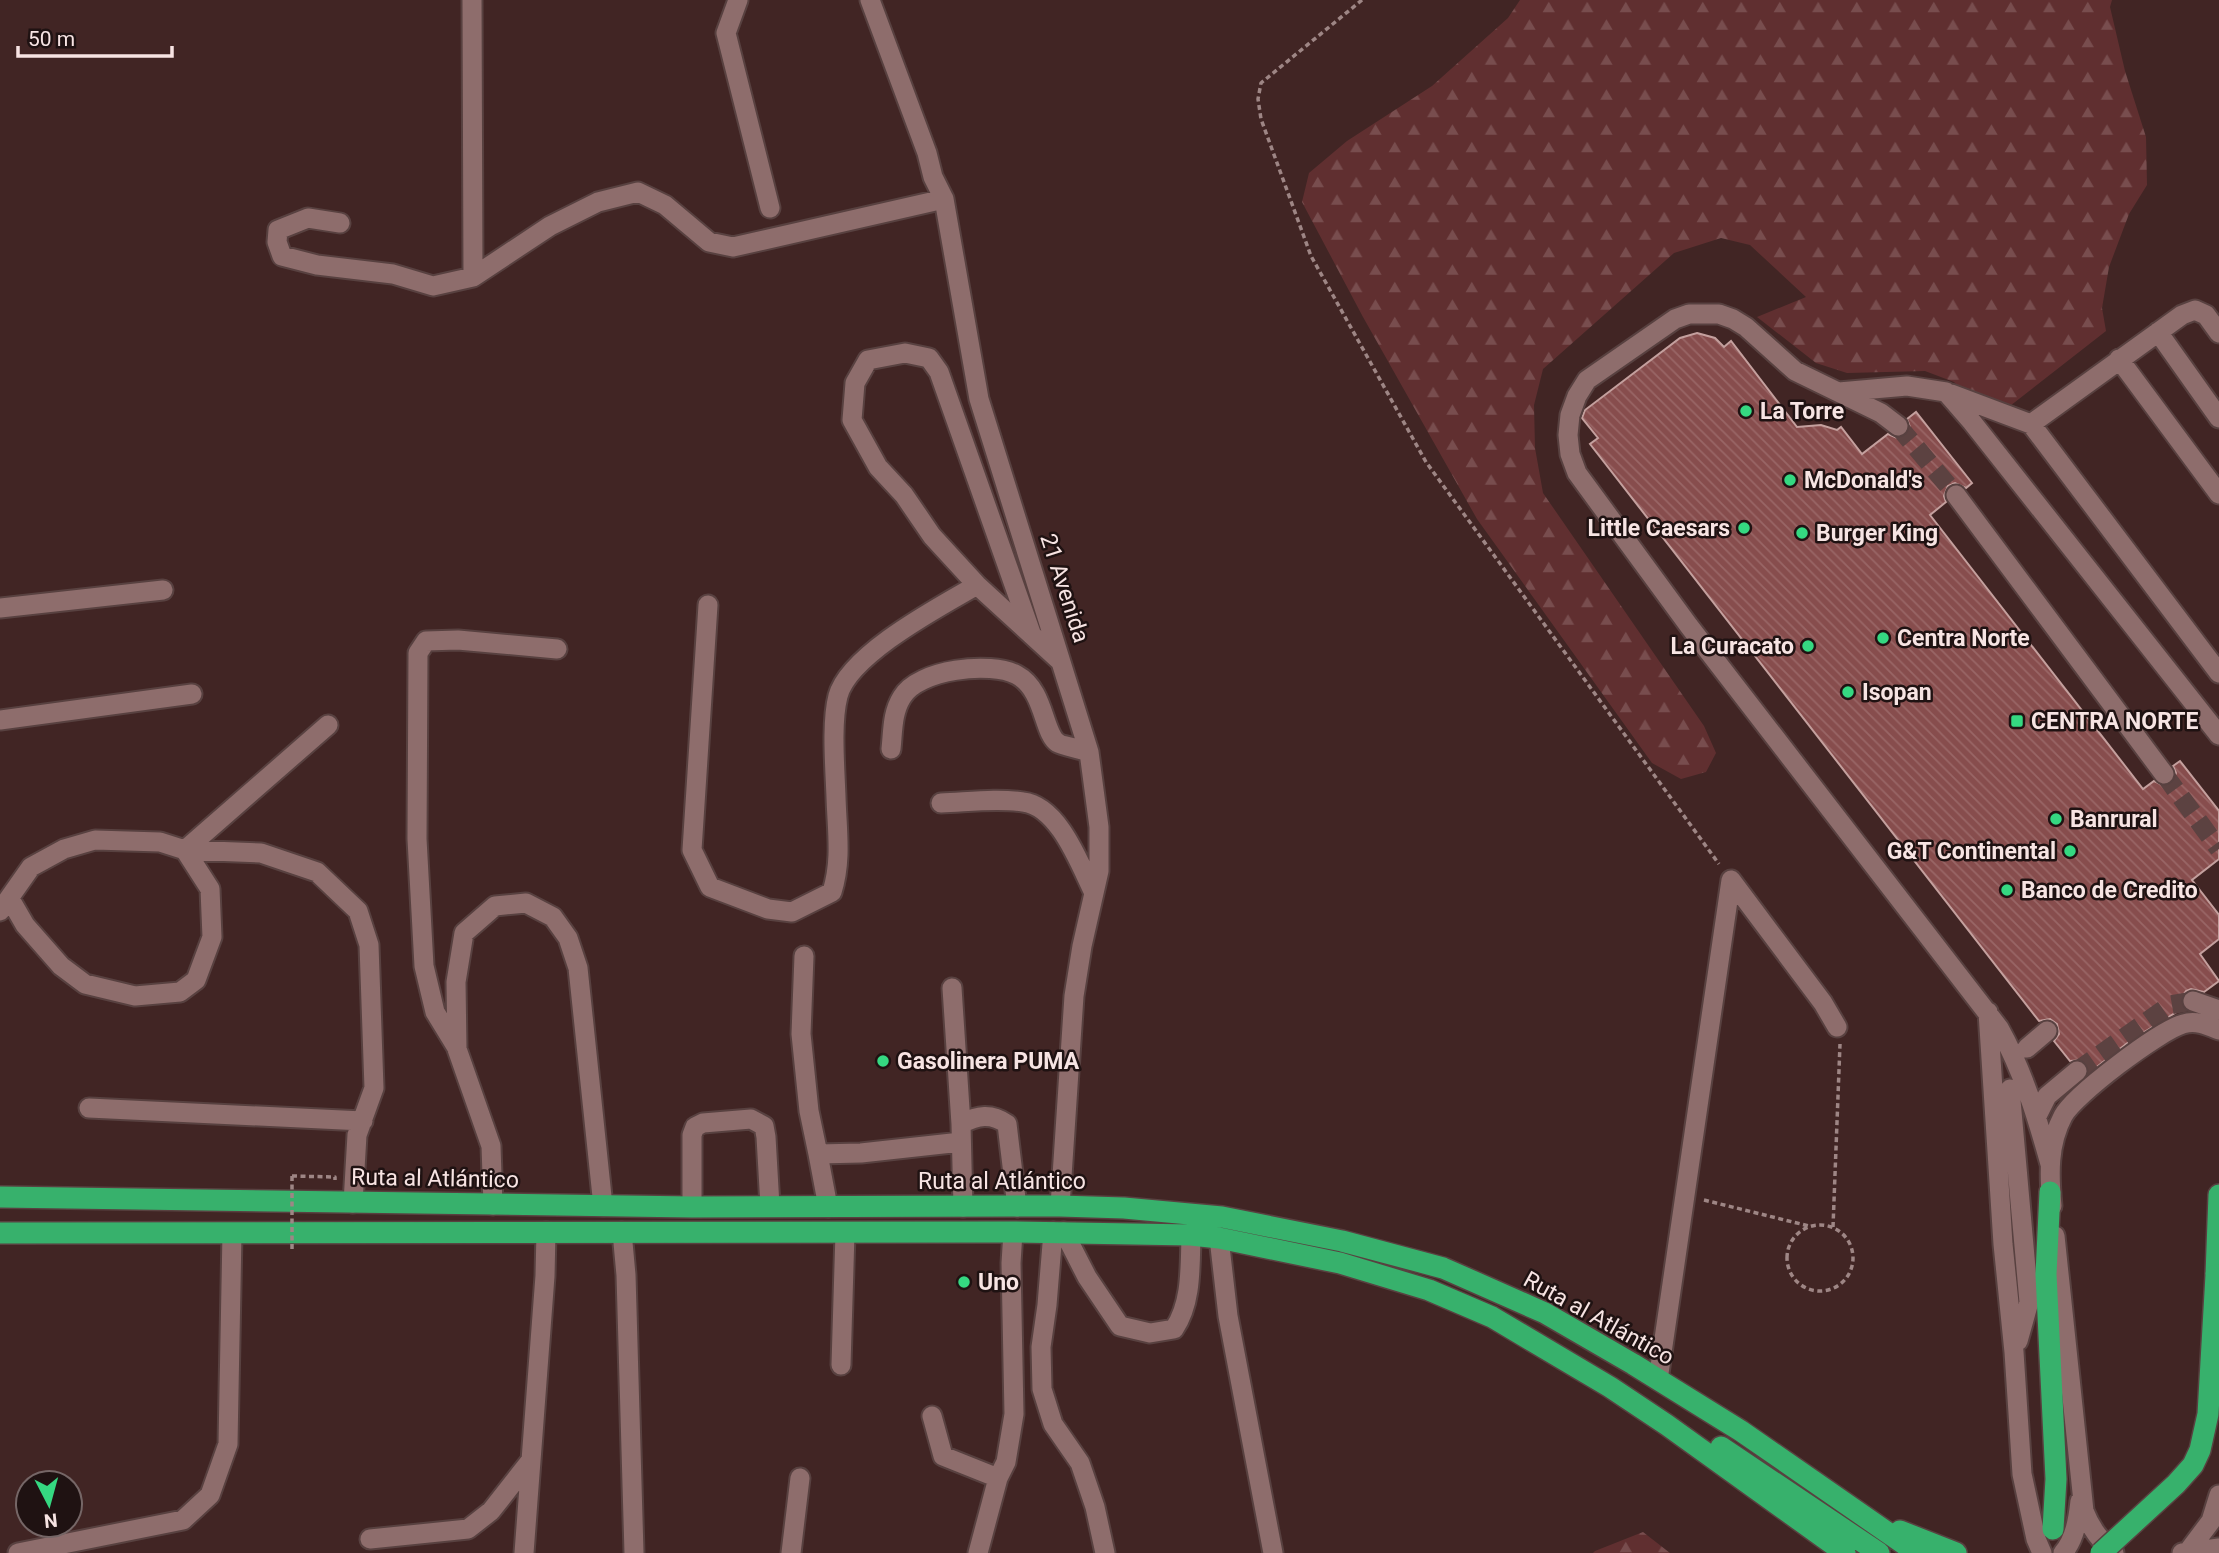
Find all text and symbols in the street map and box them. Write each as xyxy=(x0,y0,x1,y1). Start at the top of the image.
scale bar xyxy=(18,14,172,58)
text: 50 m xyxy=(28,27,75,51)
place label: La Torre xyxy=(1760,398,1844,425)
marker: La Torre xyxy=(1738,403,1754,419)
place label: McDonald's xyxy=(1804,467,1923,494)
marker: McDonald's xyxy=(1782,472,1798,488)
place label: Little Caesars xyxy=(1588,515,1730,542)
marker: Little Caesars xyxy=(1736,520,1752,536)
place label: Burger King xyxy=(1816,520,1938,547)
marker: Burger King xyxy=(1794,525,1810,541)
street label: 21 Avenida xyxy=(1034,530,1095,646)
place label: Centra Norte xyxy=(1897,625,2030,652)
marker: Centra Norte xyxy=(1875,630,1891,646)
place label: La Curacato xyxy=(1670,633,1794,660)
marker: La Curacato xyxy=(1800,638,1816,654)
place label: Isopan xyxy=(1862,679,1932,706)
marker: Isopan xyxy=(1840,684,1856,700)
place label: CENTRA NORTE xyxy=(2031,708,2198,735)
marker: CENTRA NORTE xyxy=(2009,713,2025,729)
place label: Banrural xyxy=(2070,806,2158,833)
marker: Banrural xyxy=(2048,811,2064,827)
place label: G&T Continental xyxy=(1887,838,2056,865)
marker: G&T Continental xyxy=(2062,843,2078,859)
place label: Banco de Credito xyxy=(2021,877,2198,904)
marker: Banco de Credito xyxy=(1999,882,2015,898)
place label: Gasolinera PUMA xyxy=(897,1048,1080,1075)
marker: Gasolinera PUMA xyxy=(875,1053,891,1069)
street label: Ruta al Atlántico xyxy=(351,1164,519,1193)
street label: Ruta al Atlántico xyxy=(918,1168,1086,1195)
street label: Ruta al Atlántico xyxy=(1519,1266,1679,1371)
place label: Uno xyxy=(978,1269,1019,1296)
marker: Uno xyxy=(956,1274,972,1290)
north arrow xyxy=(14,1469,84,1539)
text: N xyxy=(43,1508,59,1533)

